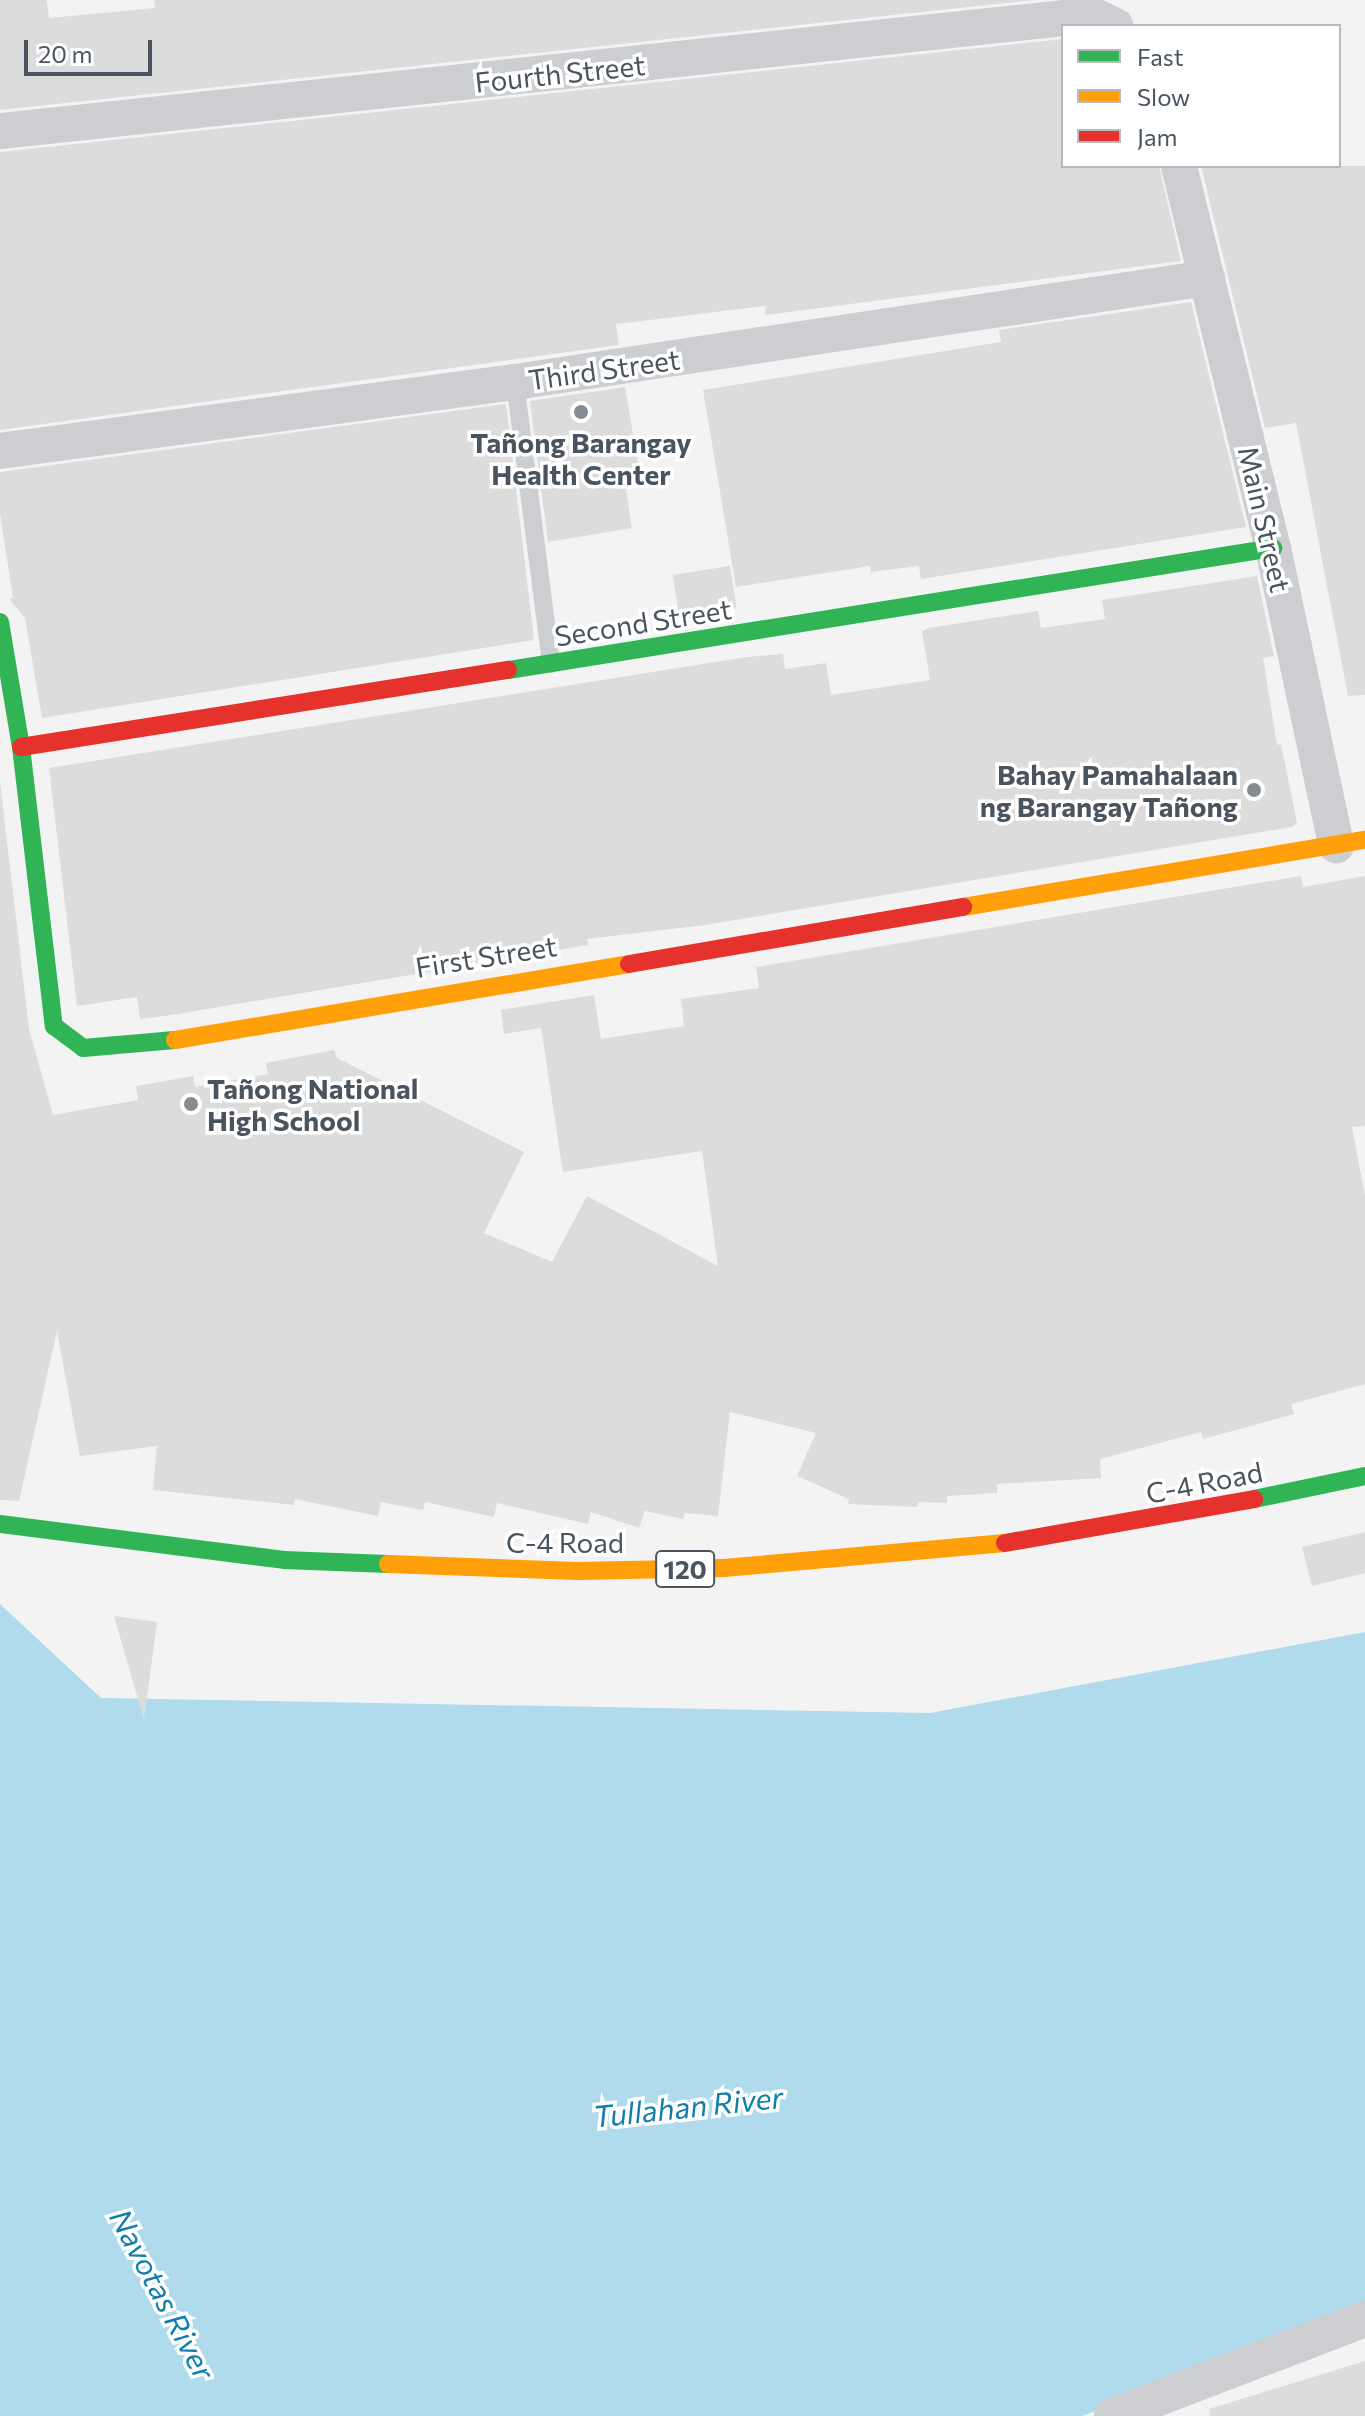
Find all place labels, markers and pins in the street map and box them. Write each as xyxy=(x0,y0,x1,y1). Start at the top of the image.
marker: Tañong Barangay Health Center xyxy=(572,403,590,421)
place label: Tañong Barangay Health Center xyxy=(470,425,692,491)
place label: Bahay Pamahalaan ng Barangay Tañong xyxy=(980,757,1238,823)
marker: Bahay Pamahalaan ng Barangay Tañong xyxy=(1245,781,1263,799)
place label: Tañong National High School xyxy=(207,1071,418,1137)
marker: Tañong National High School xyxy=(182,1095,200,1113)

